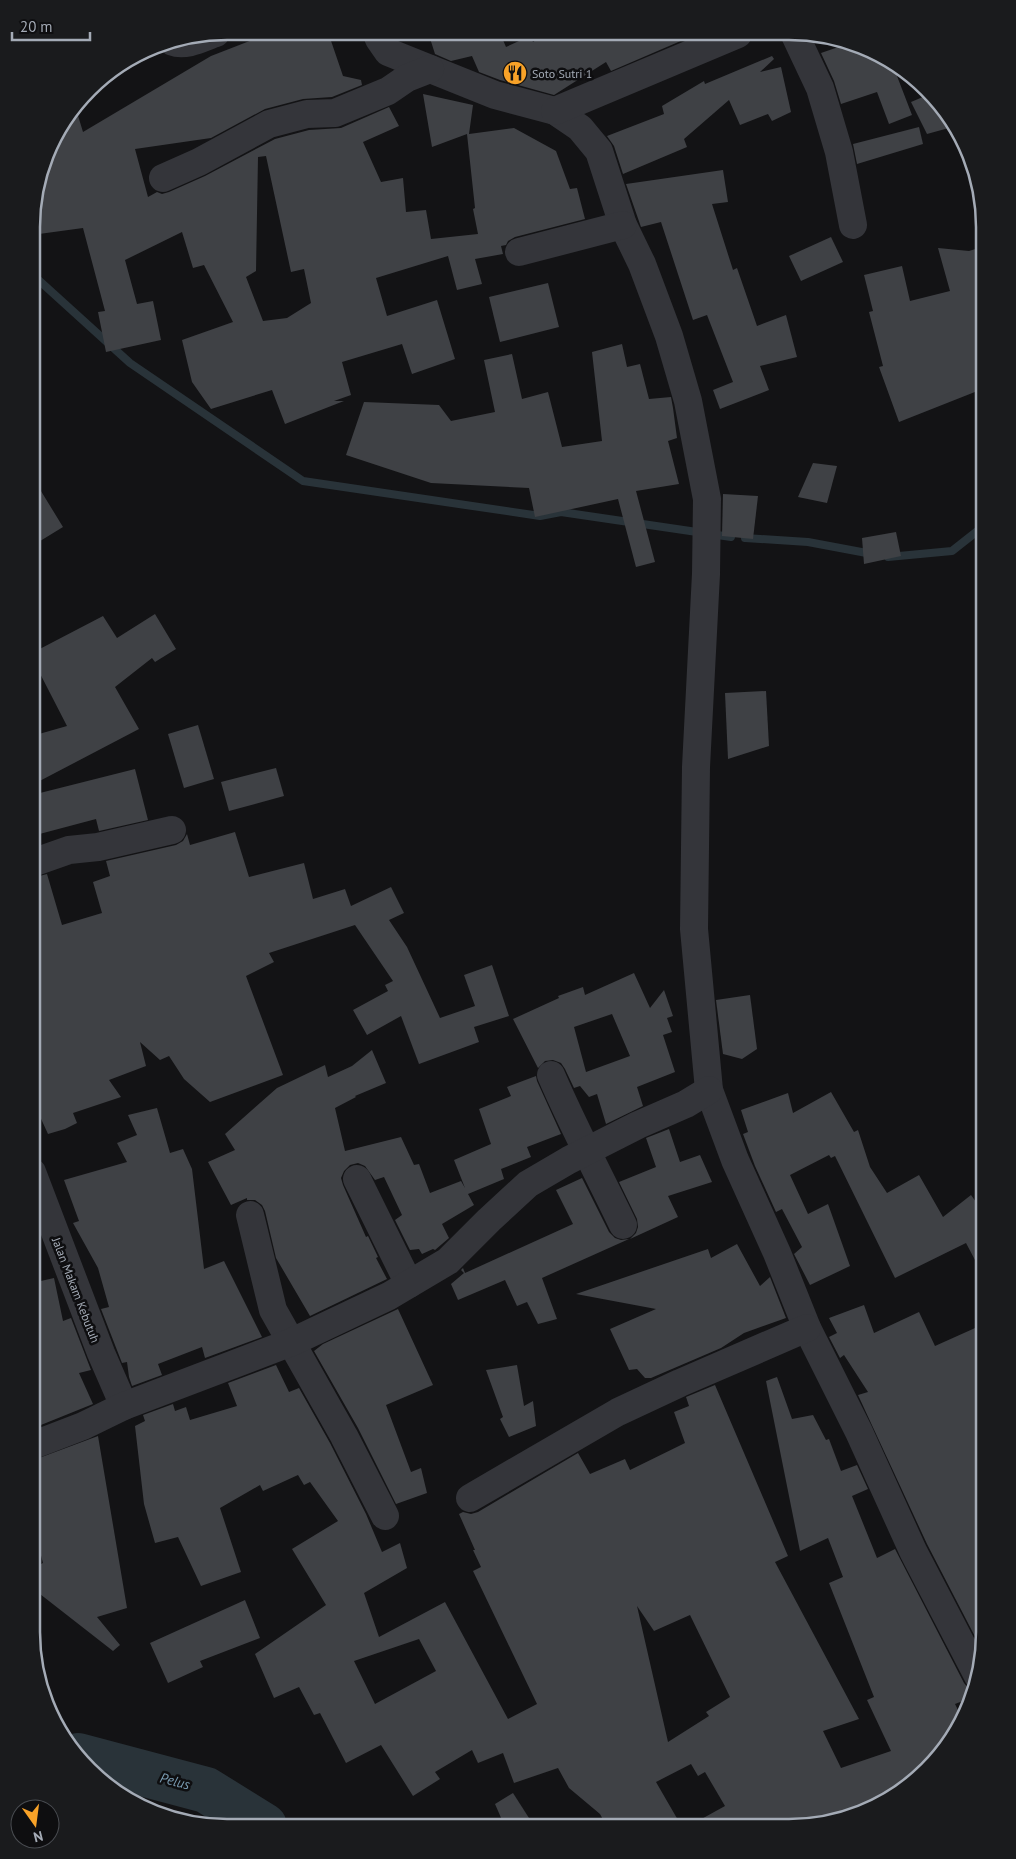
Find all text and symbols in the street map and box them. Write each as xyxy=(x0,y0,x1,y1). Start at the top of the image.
scale bar xyxy=(12,10,90,42)
text: 20 m xyxy=(20,17,53,36)
restaurant icon: Soto Sutri 1 xyxy=(502,60,528,86)
place label: Soto Sutri 1 xyxy=(532,66,592,81)
street label: Jalan Makam Kebutuh xyxy=(49,1234,103,1345)
water label: Pelus xyxy=(158,1768,192,1794)
north arrow xyxy=(10,1799,60,1849)
text: N xyxy=(32,1827,45,1846)

